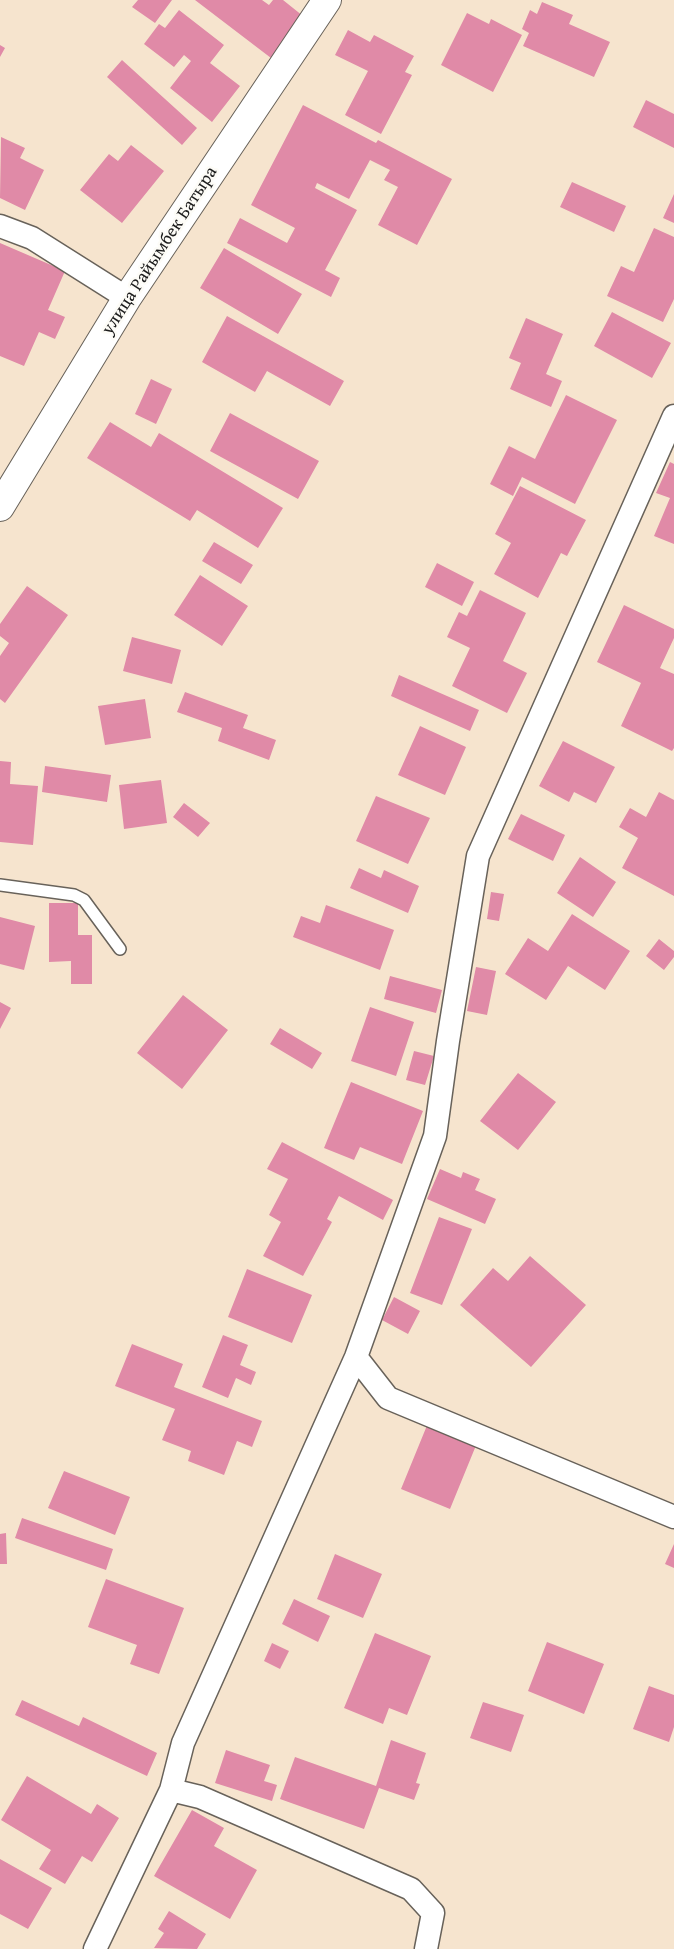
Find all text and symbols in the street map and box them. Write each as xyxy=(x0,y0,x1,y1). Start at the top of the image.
street label: улица Райымбек Батыра xyxy=(97,163,223,339)

